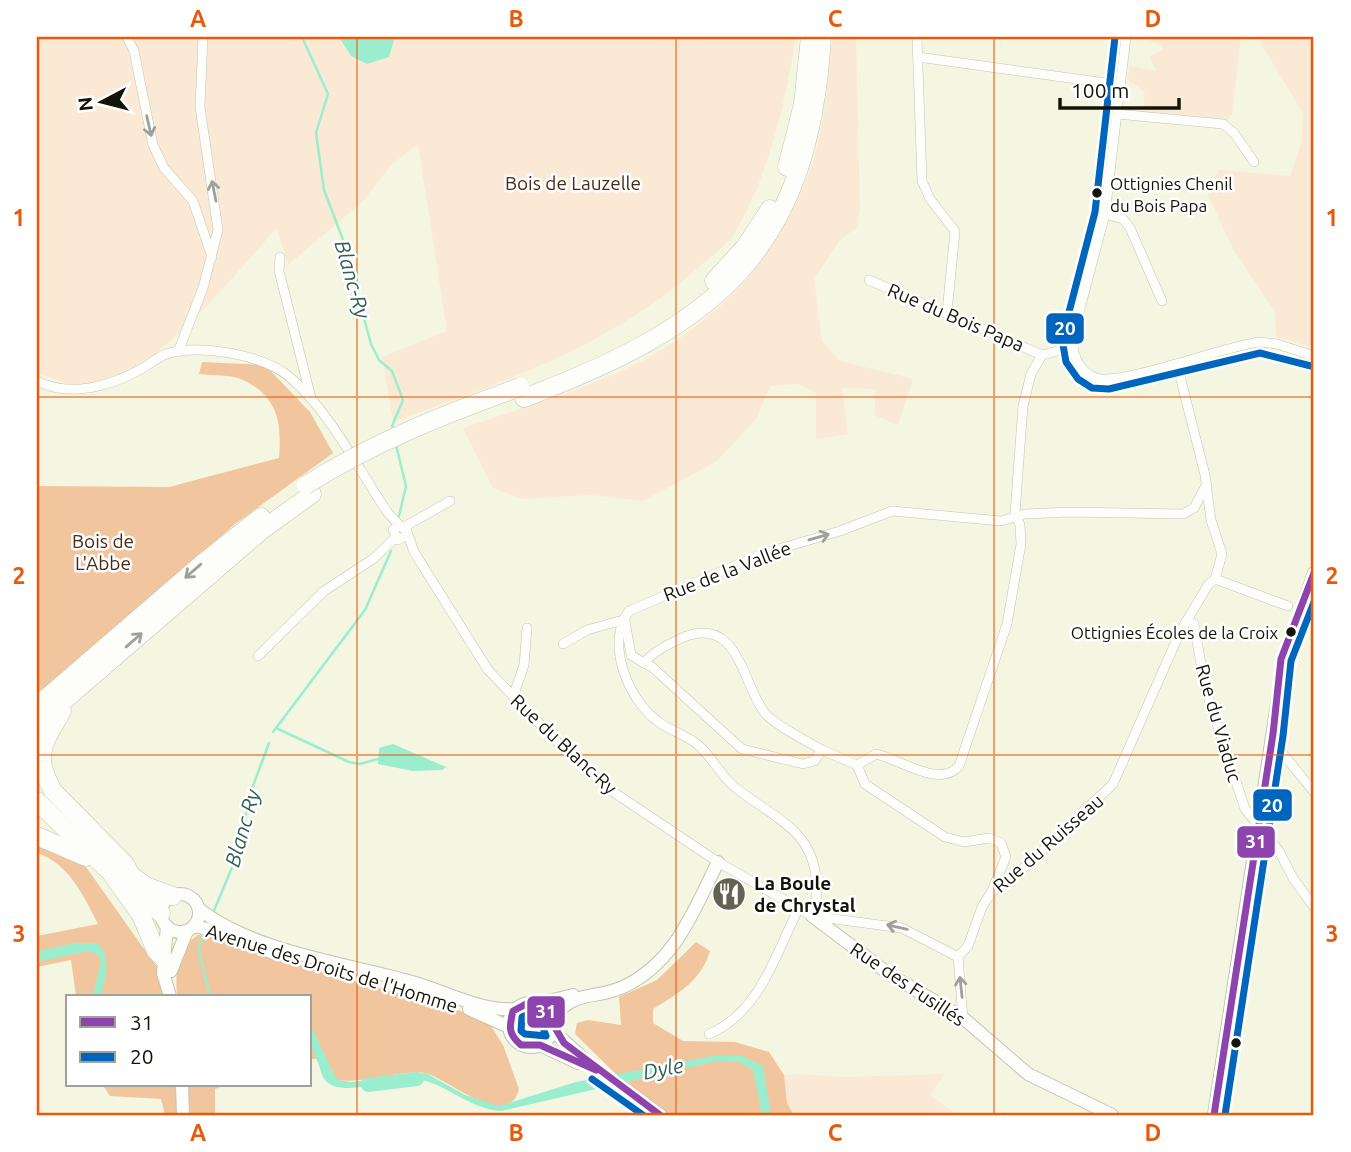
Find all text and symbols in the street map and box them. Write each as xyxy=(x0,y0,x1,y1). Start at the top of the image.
text: A xyxy=(190,6,206,31)
text: B xyxy=(508,6,524,31)
text: C xyxy=(828,6,843,31)
text: D xyxy=(1145,6,1161,31)
north arrow xyxy=(66,66,136,136)
scale bar xyxy=(1060,66,1180,110)
text: 100 m xyxy=(1071,78,1129,102)
text: N xyxy=(73,96,97,112)
one-way arrow xyxy=(143,114,156,137)
park label: Bois de Lauzelle xyxy=(505,172,641,194)
place label: Ottignies Chenil du Bois Papa xyxy=(1110,174,1233,215)
one-way arrow xyxy=(207,180,220,202)
marker: Ottignies Chenil du Bois Papa xyxy=(1090,186,1104,200)
text: 1 xyxy=(13,205,25,230)
text: 1 xyxy=(1326,205,1338,230)
water label: Blanc-Ry xyxy=(330,237,376,322)
street label: Rue du Bois Papa xyxy=(884,278,1028,356)
line badge: 20 xyxy=(1045,312,1085,345)
text: 20 xyxy=(1054,317,1076,339)
park label: Bois de L'Abbe xyxy=(72,530,134,574)
one-way arrow xyxy=(807,530,830,543)
street label: Rue de la Vallée xyxy=(660,537,794,605)
text: 2 xyxy=(13,563,25,588)
one-way arrow xyxy=(185,563,203,579)
text: 2 xyxy=(1326,563,1338,588)
place label: Ottignies Écoles de la Croix xyxy=(1071,622,1278,642)
marker: Ottignies Écoles de la Croix xyxy=(1284,625,1298,639)
one-way arrow xyxy=(125,632,143,648)
street label: Rue du Viaduc xyxy=(1192,661,1246,785)
street label: Rue du Blanc-Ry xyxy=(507,689,621,799)
water label: Blanc Ry xyxy=(220,786,265,869)
line badge: 20 xyxy=(1252,788,1293,822)
street label: Rue du Ruisseau xyxy=(988,789,1108,897)
text: 20 xyxy=(1261,794,1283,816)
line badge: 31 xyxy=(1236,825,1276,859)
text: 31 xyxy=(1245,830,1267,852)
place label: La Boule de Chrystal xyxy=(754,872,856,916)
restaurant icon: La Boule de Chrystal xyxy=(710,875,748,913)
street label: Avenue des Droits de l'Homme xyxy=(203,919,461,1017)
one-way arrow xyxy=(886,920,909,933)
text: 3 xyxy=(13,921,25,946)
text: 3 xyxy=(1326,921,1338,946)
street label: Rue des Fusillés xyxy=(846,937,970,1031)
one-way arrow xyxy=(954,977,967,999)
legend xyxy=(66,995,312,1086)
line badge: 31 xyxy=(526,995,566,1029)
text: 31 xyxy=(535,1000,557,1022)
text: 31 xyxy=(130,1010,154,1034)
unlabelled marker xyxy=(1229,1036,1243,1050)
text: 20 xyxy=(130,1044,154,1068)
water label: Dyle xyxy=(641,1052,686,1084)
text: A xyxy=(190,1120,206,1145)
text: B xyxy=(508,1120,524,1145)
text: C xyxy=(828,1120,843,1145)
text: D xyxy=(1145,1120,1161,1145)

